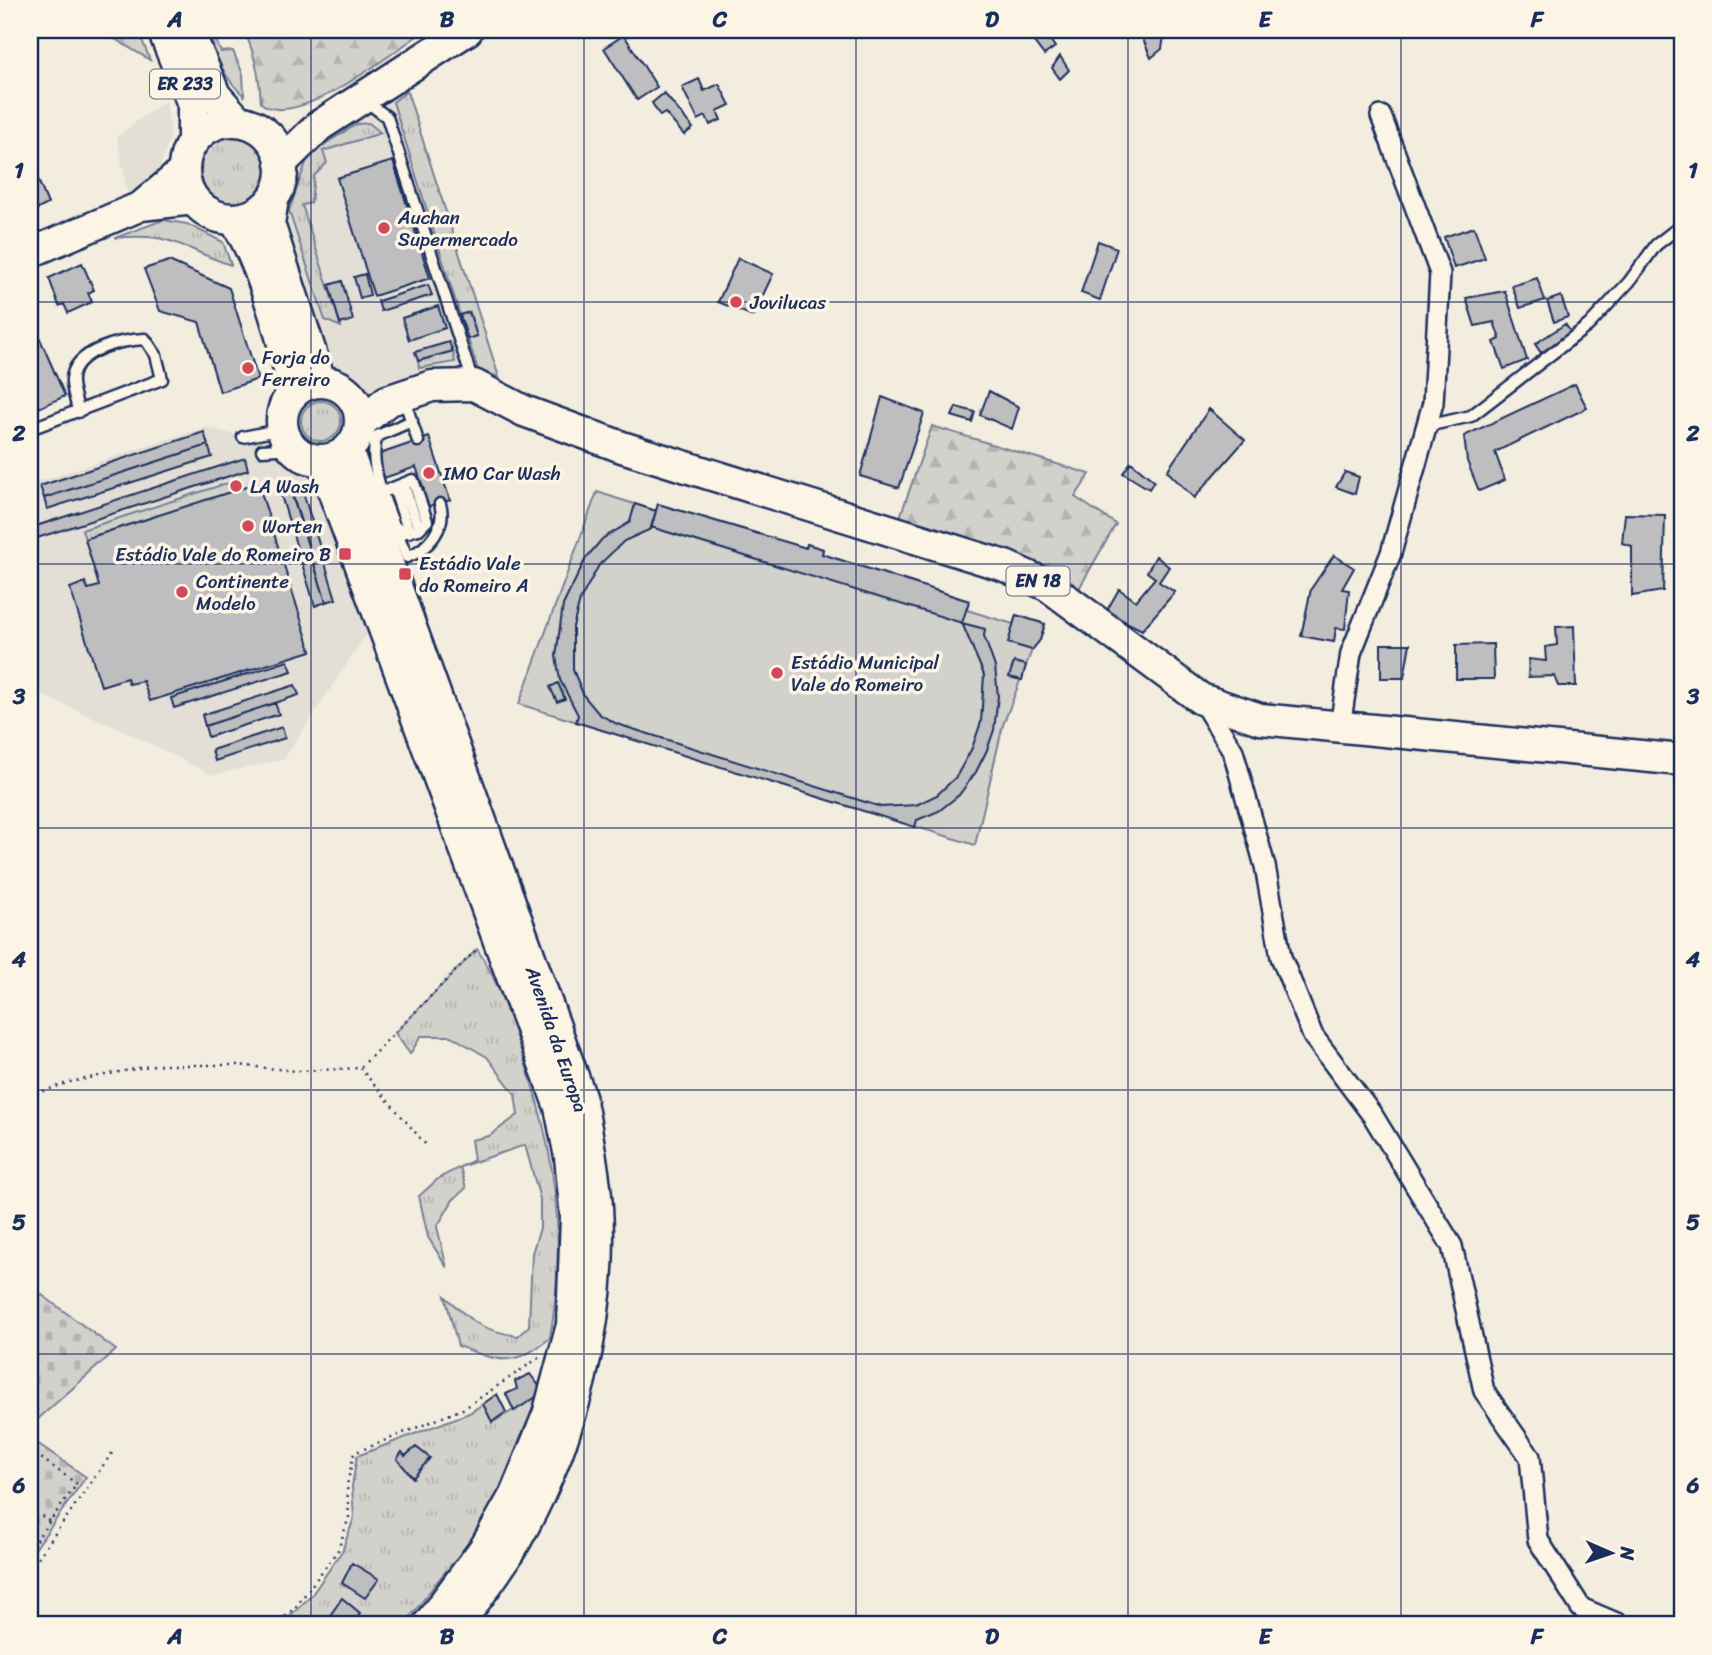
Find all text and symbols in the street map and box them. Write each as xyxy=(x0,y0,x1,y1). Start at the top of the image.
text: A xyxy=(166,0,183,40)
text: B xyxy=(440,0,455,40)
text: C xyxy=(712,0,728,40)
text: D xyxy=(985,0,1000,40)
text: E xyxy=(1259,0,1274,40)
text: F xyxy=(1530,0,1545,40)
road number: ER 233 xyxy=(150,70,220,98)
text: 1 xyxy=(14,150,24,191)
text: 1 xyxy=(1688,150,1698,191)
place label: Auchan Supermercado xyxy=(397,201,518,256)
marker: Auchan Supermercado xyxy=(376,220,392,236)
place label: Jovilucas xyxy=(749,286,826,319)
marker: Jovilucas xyxy=(728,294,744,310)
place label: Forja do Ferreiro xyxy=(262,341,331,396)
marker: Forja do Ferreiro xyxy=(240,360,256,376)
text: 2 xyxy=(11,413,26,454)
text: 2 xyxy=(1685,413,1700,454)
place label: IMO Car Wash xyxy=(442,457,561,490)
marker: IMO Car Wash xyxy=(421,465,437,481)
place label: LA Wash xyxy=(250,470,319,503)
marker: LA Wash xyxy=(228,478,244,494)
place label: Worten xyxy=(262,510,322,543)
marker: Worten xyxy=(240,518,256,534)
place label: Estádio Vale do Romeiro B xyxy=(115,538,331,571)
marker: Estádio Vale do Romeiro B xyxy=(337,546,353,562)
place label: Estádio Vale do Romeiro A xyxy=(419,547,529,602)
place label: Continente Modelo xyxy=(196,565,289,620)
marker: Estádio Vale do Romeiro A xyxy=(397,566,413,582)
road number: EN 18 xyxy=(1006,566,1070,596)
marker: Continente Modelo xyxy=(174,584,190,600)
place label: Estádio Municipal Vale do Romeiro xyxy=(791,646,939,701)
marker: Estádio Municipal Vale do Romeiro xyxy=(769,665,785,681)
text: 3 xyxy=(12,676,26,717)
text: 3 xyxy=(1686,676,1700,717)
text: 4 xyxy=(11,939,27,980)
text: 4 xyxy=(1685,939,1701,980)
street label: Avenida da Europa xyxy=(516,960,597,1117)
text: 5 xyxy=(12,1202,26,1243)
text: 5 xyxy=(1686,1202,1700,1243)
text: 6 xyxy=(11,1465,26,1506)
text: 6 xyxy=(1685,1465,1700,1506)
north arrow xyxy=(1576,1518,1646,1588)
text: N xyxy=(1611,1545,1644,1562)
text: A xyxy=(166,1616,183,1655)
text: B xyxy=(440,1616,455,1655)
text: C xyxy=(712,1616,728,1655)
text: D xyxy=(985,1616,1000,1655)
text: E xyxy=(1259,1616,1274,1655)
text: F xyxy=(1530,1616,1545,1655)

